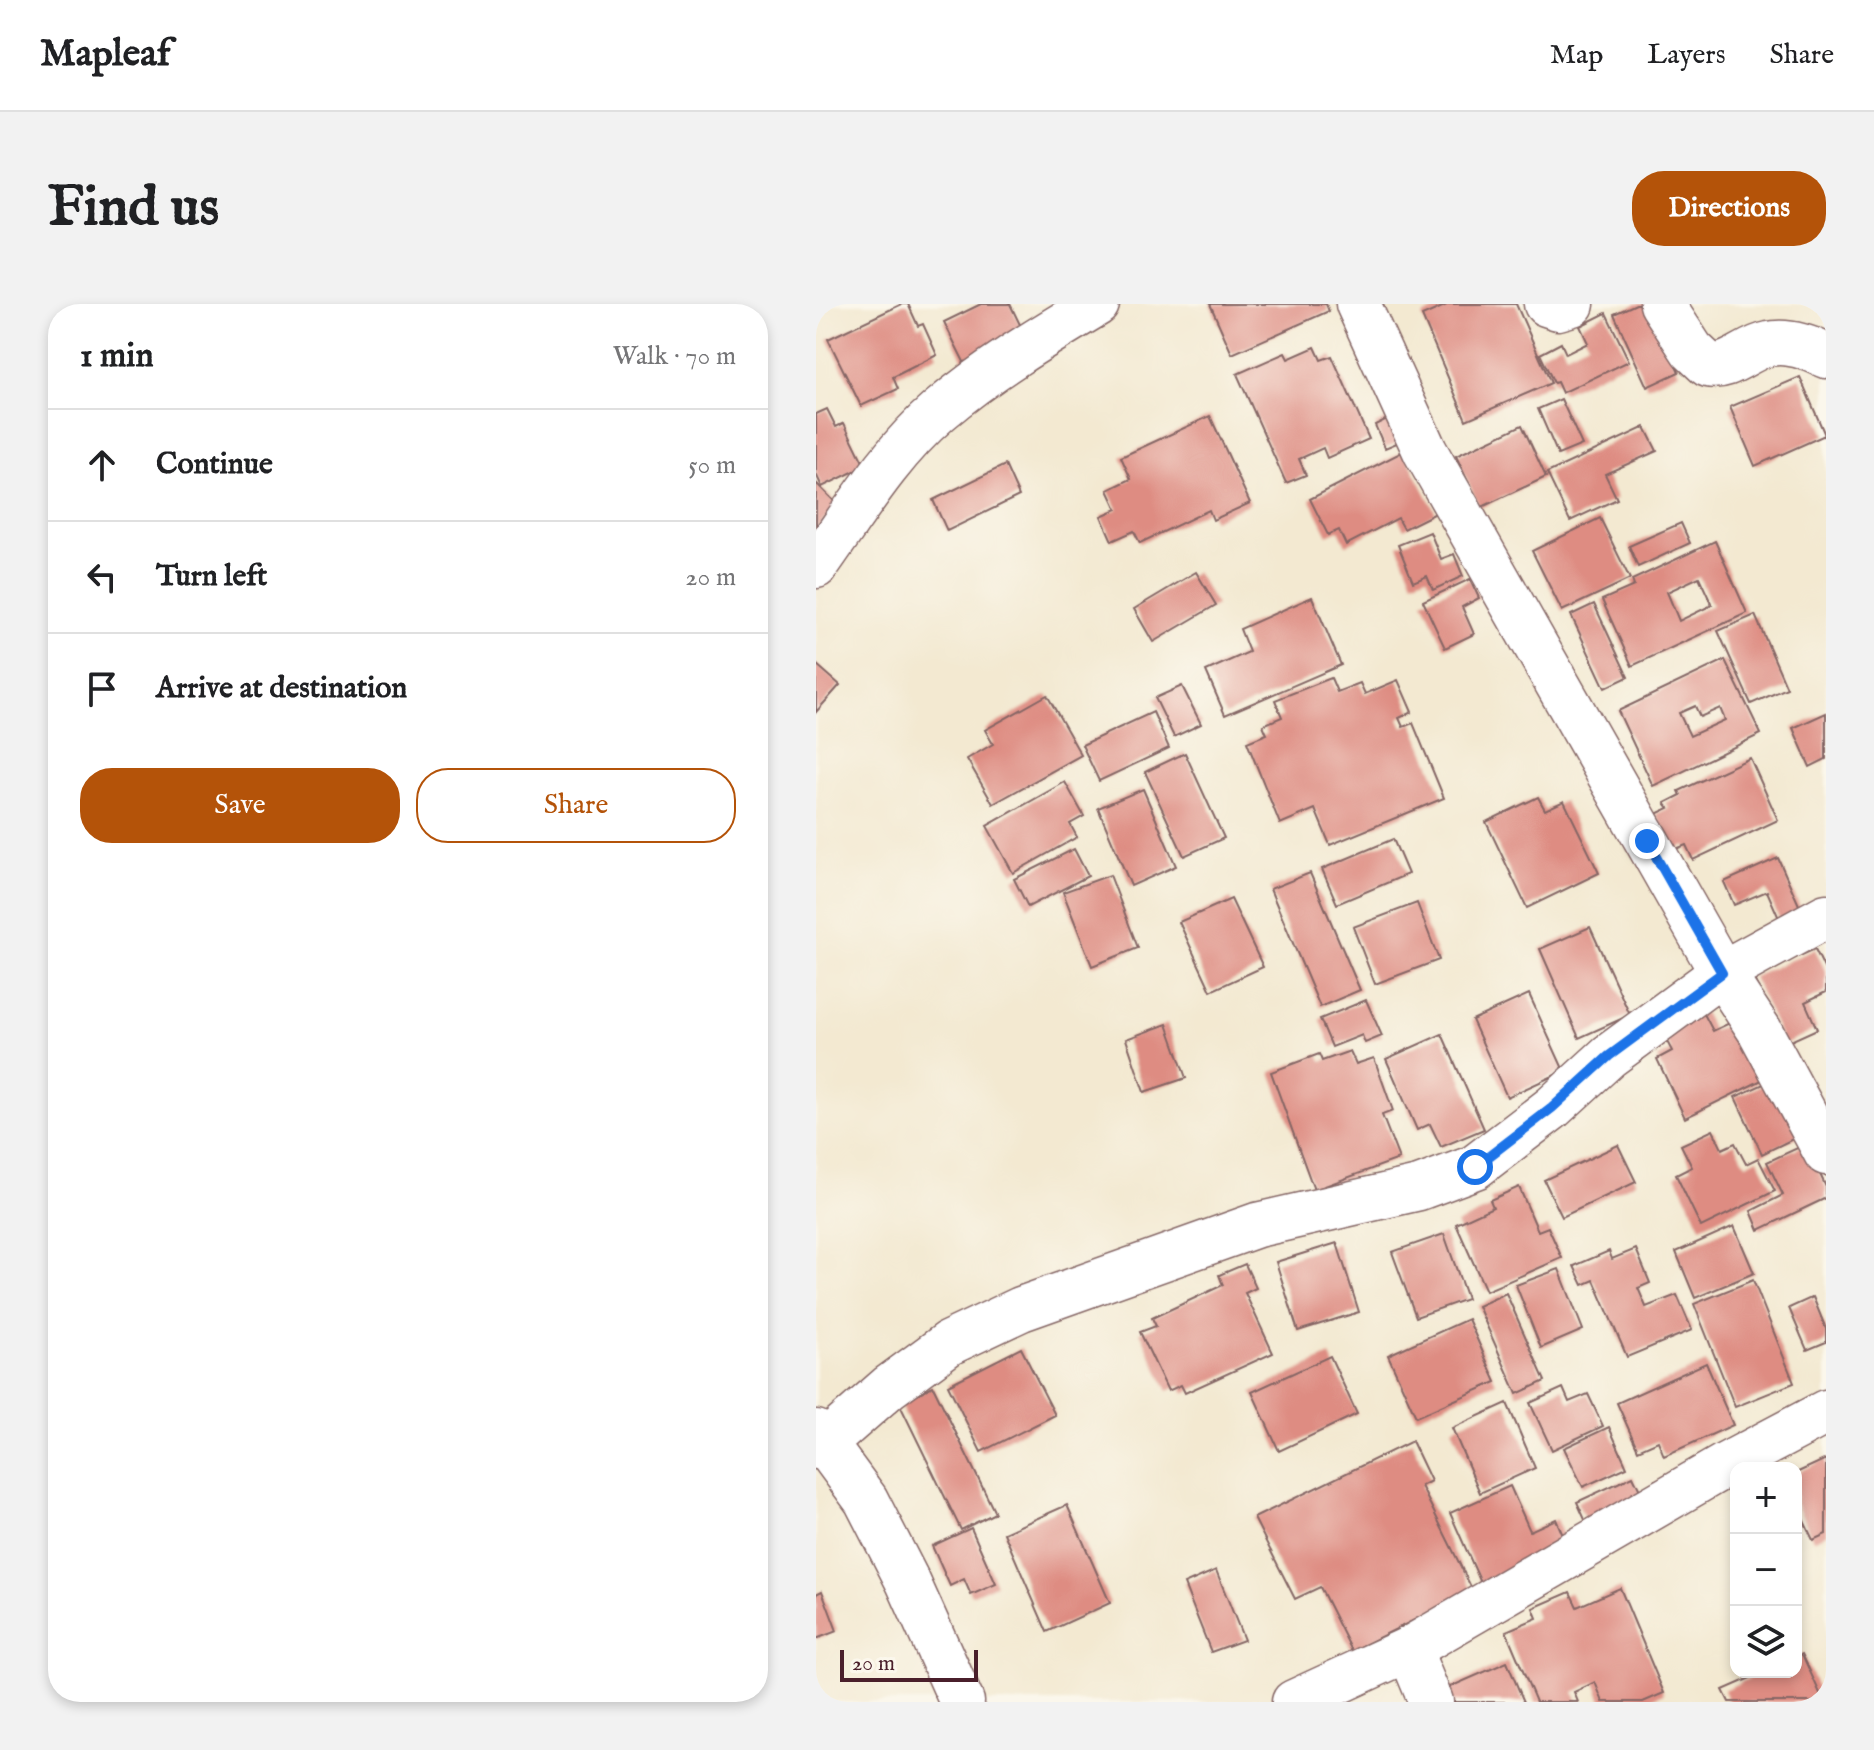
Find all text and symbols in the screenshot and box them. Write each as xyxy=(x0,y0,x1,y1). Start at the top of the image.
text: Mapleaf xyxy=(40,31,170,79)
text: Map xyxy=(1550,38,1603,73)
text: Layers xyxy=(1647,38,1726,73)
text: Share xyxy=(1770,38,1834,73)
button: Directions xyxy=(1632,171,1826,246)
text: Find us xyxy=(48,173,219,244)
text: 1 min xyxy=(80,335,154,378)
text: Walk · 70 m xyxy=(613,340,736,373)
icon: ahead xyxy=(80,443,124,487)
text: Continue xyxy=(156,446,273,484)
text: 50 m xyxy=(688,449,736,482)
icon: left xyxy=(80,555,124,599)
text: Turn left xyxy=(156,558,267,596)
text: 20 m xyxy=(685,561,736,594)
icon: arrive xyxy=(80,667,124,711)
text: Arrive at destination xyxy=(156,670,407,708)
button: Save xyxy=(80,768,400,843)
button: Share xyxy=(416,768,736,843)
route end xyxy=(1629,823,1665,859)
route start xyxy=(1457,1149,1493,1185)
map controls xyxy=(1730,1462,1802,1678)
button: + xyxy=(1730,1462,1802,1534)
button: − xyxy=(1730,1534,1802,1606)
button: layers xyxy=(1730,1606,1802,1678)
scale bar xyxy=(840,1646,978,1682)
text: 20 m xyxy=(852,1650,895,1678)

